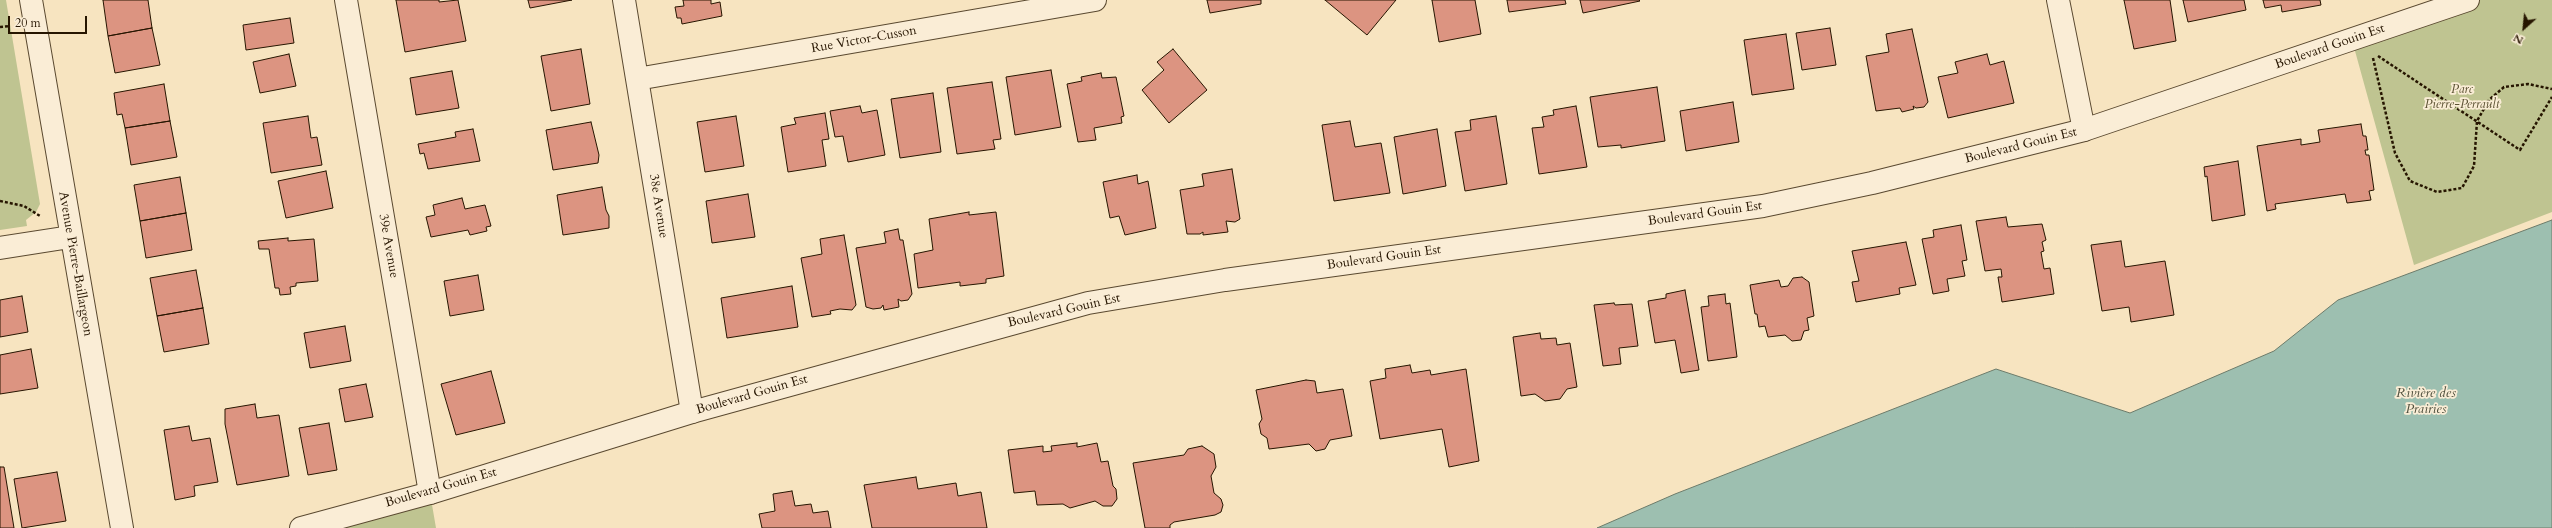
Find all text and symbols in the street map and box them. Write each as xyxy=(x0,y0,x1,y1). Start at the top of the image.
scale bar xyxy=(10,8,89,34)
north arrow xyxy=(2504,8,2544,48)
text: 20 m xyxy=(15,15,41,31)
street label: Boulevard Gouin Est xyxy=(2273,21,2387,73)
street label: Rue Victor-Cusson xyxy=(810,23,918,57)
text: N xyxy=(2511,30,2526,48)
park label: Parc Pierre-Perrault xyxy=(2425,82,2499,113)
street label: Boulevard Gouin Est xyxy=(1963,125,2079,167)
street label: 38e Avenue xyxy=(645,173,671,239)
street label: Avenue Pierre-Baillargeon xyxy=(55,190,95,338)
street label: Boulevard Gouin Est xyxy=(1647,198,1763,230)
street label: 39e Avenue xyxy=(375,213,401,279)
street label: Boulevard Gouin Est xyxy=(1326,242,1442,274)
street label: Boulevard Gouin Est xyxy=(1006,290,1122,332)
street label: Boulevard Gouin Est xyxy=(695,372,809,418)
water label: Rivière des Prairies xyxy=(2396,386,2456,418)
street label: Boulevard Gouin Est xyxy=(384,465,498,511)

